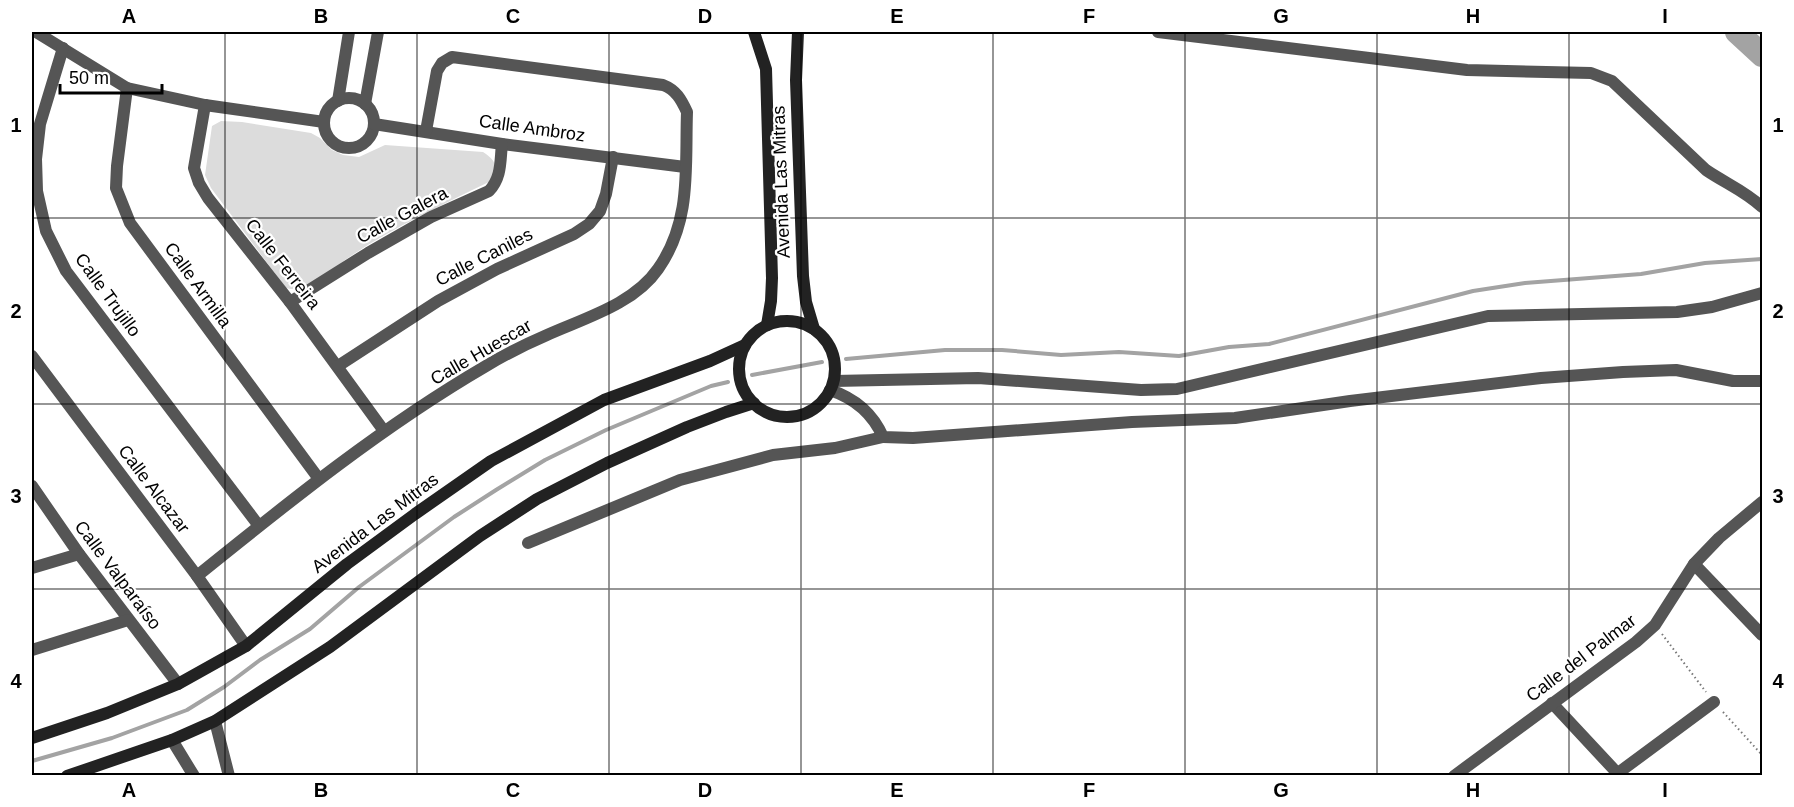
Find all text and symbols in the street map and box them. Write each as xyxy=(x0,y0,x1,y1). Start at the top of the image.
text: A xyxy=(122,5,136,27)
text: B xyxy=(314,5,328,27)
text: C xyxy=(506,5,520,27)
text: D xyxy=(698,5,712,27)
text: E xyxy=(890,5,904,27)
text: F xyxy=(1083,5,1095,27)
text: G xyxy=(1273,5,1289,27)
text: H xyxy=(1466,5,1480,27)
text: I xyxy=(1662,5,1668,27)
scale bar xyxy=(60,57,162,95)
text: 50 m xyxy=(69,68,109,88)
street label: Avenida Las Mitras xyxy=(768,105,794,259)
street label: Calle Ambroz xyxy=(478,111,586,145)
text: 1 xyxy=(10,114,22,136)
text: 1 xyxy=(1772,114,1784,136)
street label: Calle Galera xyxy=(353,182,452,247)
street label: Calle Ferreira xyxy=(242,215,325,314)
street label: Calle Caniles xyxy=(432,224,536,290)
street label: Calle Armilla xyxy=(161,239,236,332)
street label: Calle Trujillo xyxy=(71,249,145,341)
text: 2 xyxy=(10,300,22,322)
text: 2 xyxy=(1772,300,1784,322)
street label: Calle Huescar xyxy=(427,315,535,389)
street label: Calle Alcazar xyxy=(114,441,194,537)
street label: Avenida Las Mitras xyxy=(308,469,442,577)
text: 3 xyxy=(10,485,22,507)
text: 3 xyxy=(1772,485,1784,507)
street label: Calle Valparaíso xyxy=(71,517,165,633)
street label: Calle del Palmar xyxy=(1522,610,1640,706)
text: 4 xyxy=(10,670,22,692)
text: 4 xyxy=(1772,670,1784,692)
text: A xyxy=(122,779,136,801)
text: B xyxy=(314,779,328,801)
text: C xyxy=(506,779,520,801)
text: D xyxy=(698,779,712,801)
text: E xyxy=(890,779,904,801)
text: F xyxy=(1083,779,1095,801)
text: G xyxy=(1273,779,1289,801)
text: H xyxy=(1466,779,1480,801)
text: I xyxy=(1662,779,1668,801)

